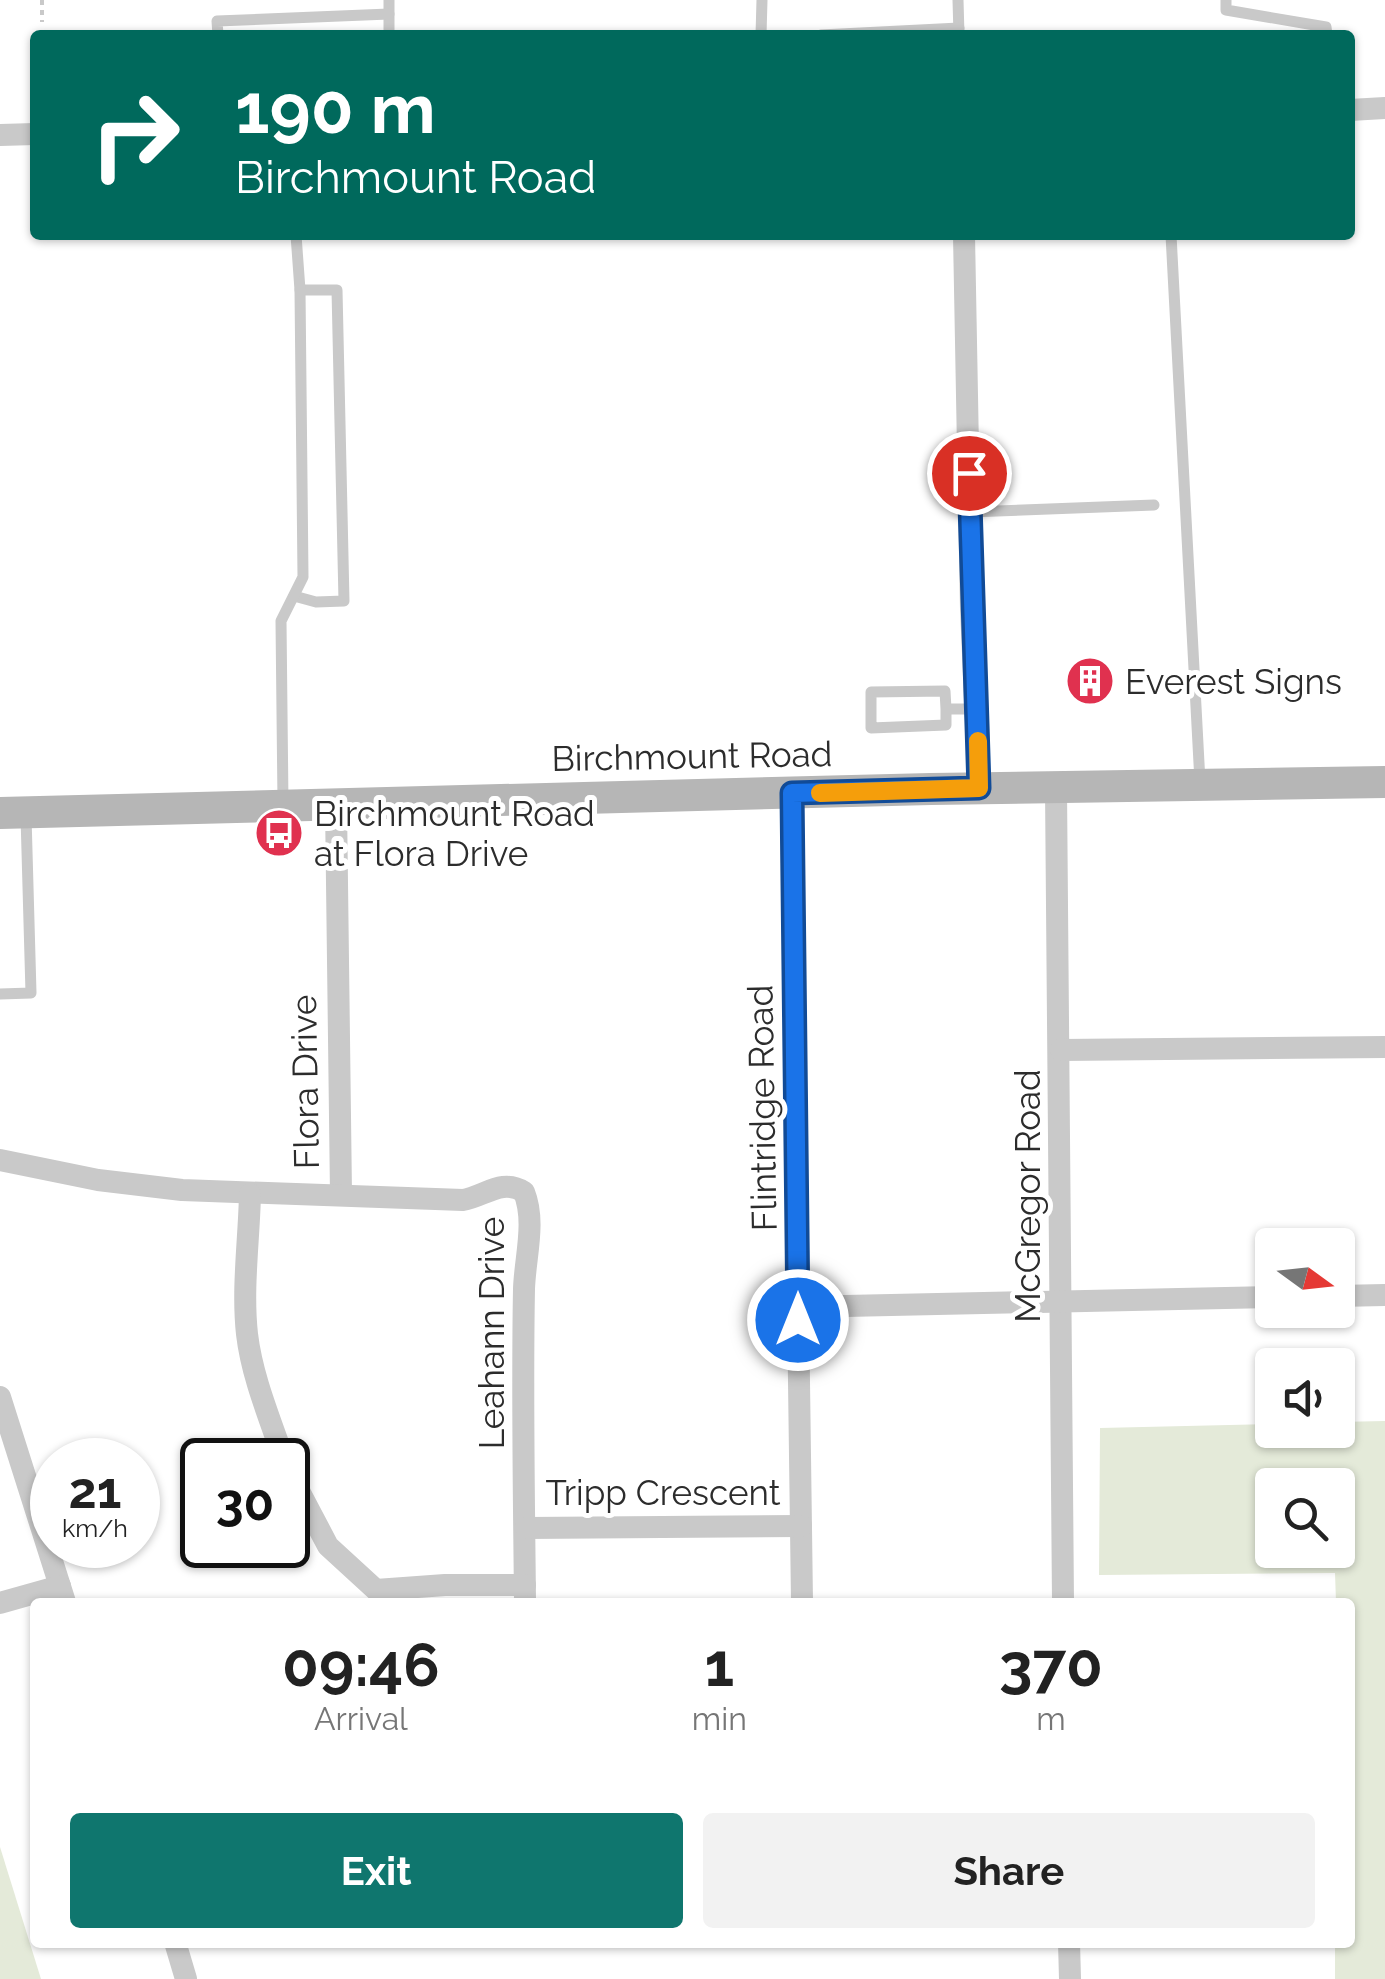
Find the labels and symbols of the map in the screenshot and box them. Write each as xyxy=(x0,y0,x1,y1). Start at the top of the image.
pin xyxy=(927,431,1012,516)
building icon: Everest Signs xyxy=(1064,655,1116,707)
place label: Everest Signs xyxy=(1125,661,1342,702)
street label: Birchmount Road xyxy=(551,733,833,779)
place label: Birchmount Road at Flora Drive xyxy=(314,793,595,874)
bus stop icon: Birchmount Road at Flora Drive xyxy=(253,807,305,859)
street label: Flintridge Road xyxy=(739,984,785,1232)
street label: Flora Drive xyxy=(283,994,327,1170)
street label: McGregor Road xyxy=(1007,1069,1048,1323)
street label: Leahann Drive xyxy=(471,1217,512,1449)
north arrow xyxy=(1255,1228,1355,1328)
position arrow xyxy=(746,1268,850,1372)
speed limit sign: 30 xyxy=(180,1438,310,1568)
street label: Tripp Crescent xyxy=(546,1472,781,1513)

